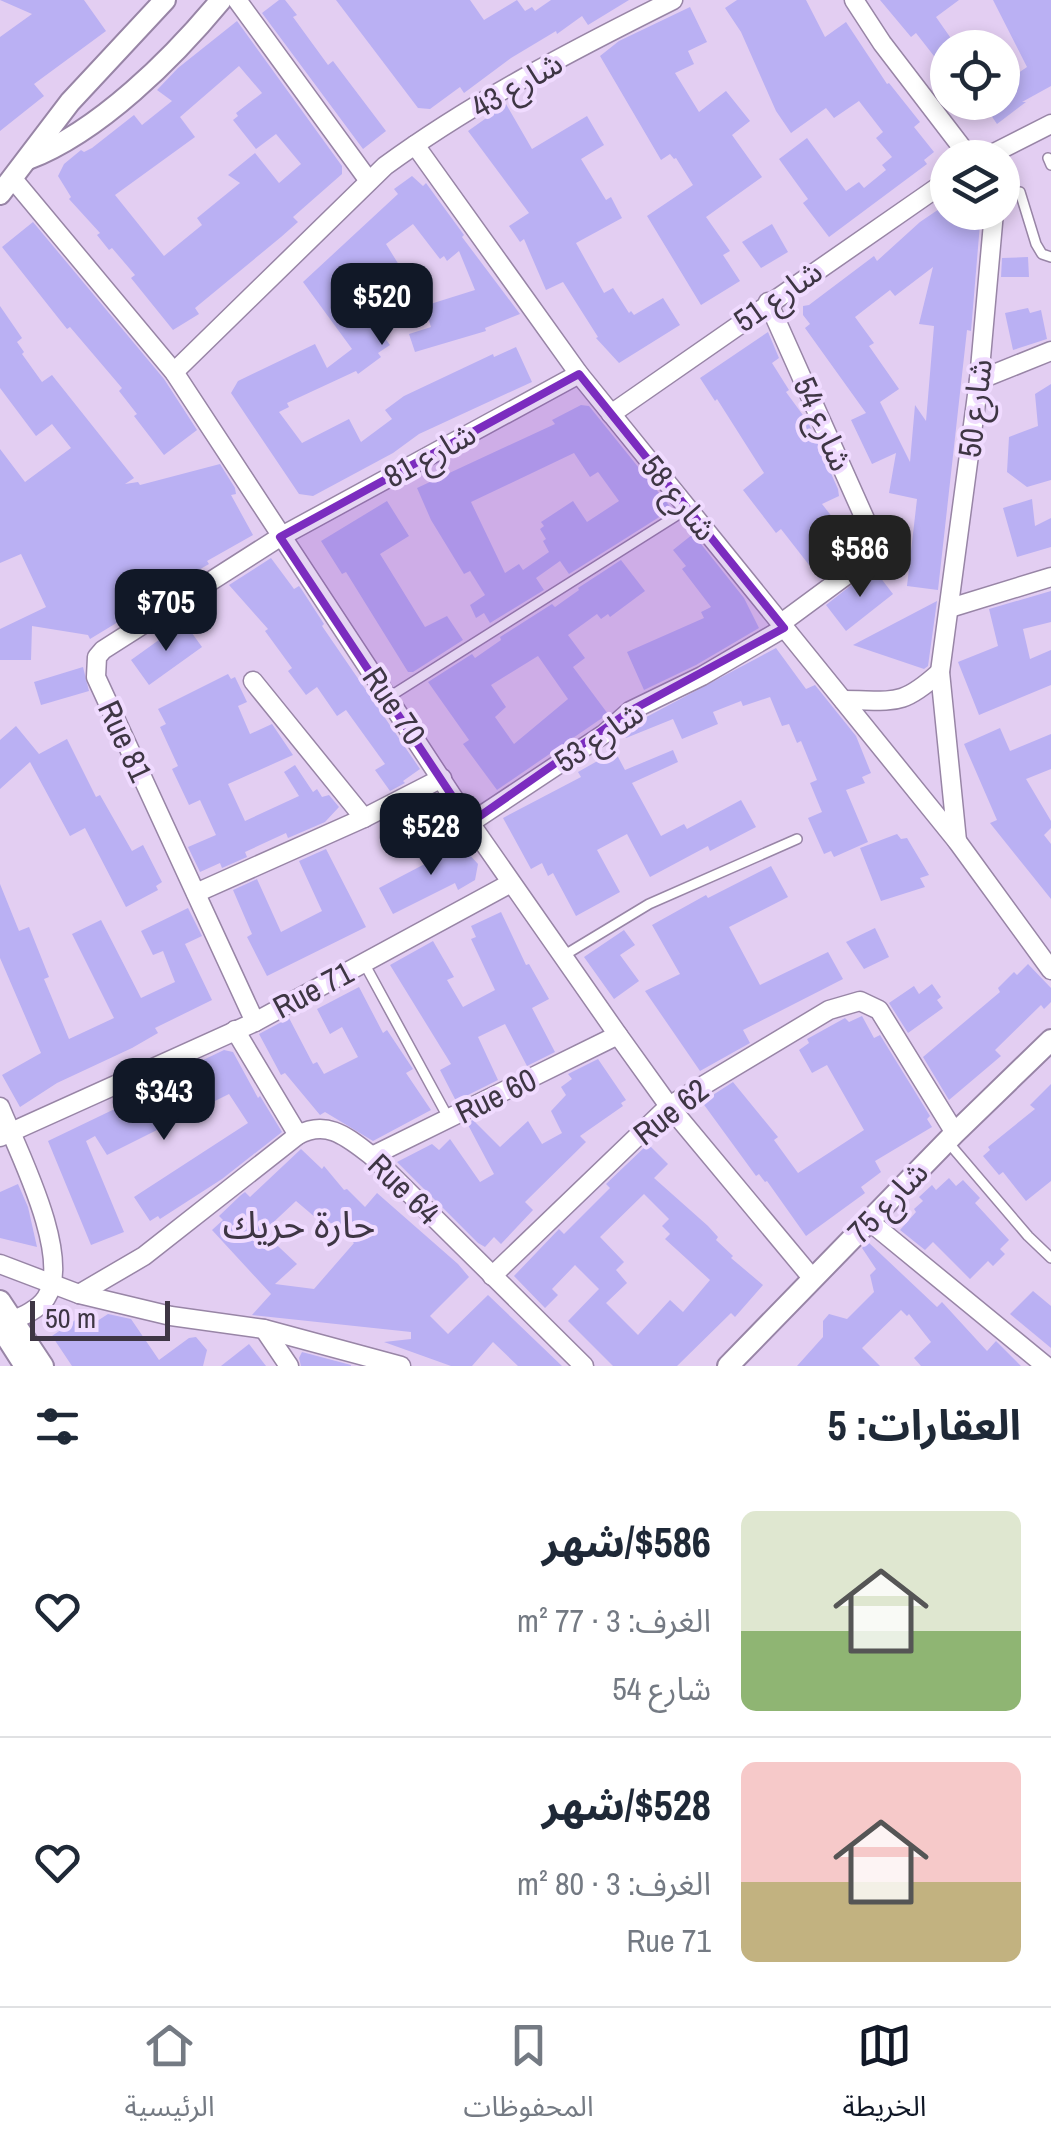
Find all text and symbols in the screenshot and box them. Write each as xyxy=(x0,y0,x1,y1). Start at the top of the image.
map controls xyxy=(930,30,1020,230)
button: locate xyxy=(930,30,1020,120)
street label: شارع 43 xyxy=(463,41,572,130)
button: layers xyxy=(930,140,1020,230)
street label: شارع 51 xyxy=(725,250,832,344)
pin: $520 xyxy=(323,263,441,348)
text: $520 xyxy=(353,274,411,317)
street label: شارع 50 xyxy=(947,356,1005,460)
street label: شارع 54 xyxy=(781,370,863,479)
street label: شارع 81 xyxy=(376,412,485,500)
street label: شارع 58 xyxy=(629,446,727,552)
pin: $586 xyxy=(801,515,919,600)
text: $586 xyxy=(831,526,889,569)
pin: $705 xyxy=(107,569,225,654)
text: $705 xyxy=(137,580,195,623)
street label: Rue 70 xyxy=(353,659,436,753)
street label: شارع 53 xyxy=(546,691,653,785)
street label: Rue 81 xyxy=(88,693,163,789)
pin: $528 xyxy=(372,793,490,878)
text: $528 xyxy=(402,804,460,847)
street label: Rue 71 xyxy=(265,951,361,1028)
pin: $343 xyxy=(105,1058,223,1143)
street label: Rue 60 xyxy=(448,1058,543,1133)
text: $343 xyxy=(135,1069,193,1112)
street label: Rue 62 xyxy=(624,1069,717,1155)
street label: Rue 64 xyxy=(359,1144,450,1233)
street label: شارع 75 xyxy=(838,1151,940,1254)
district label: حارة حريك xyxy=(223,1199,375,1250)
scale bar xyxy=(30,1296,170,1340)
text: 50 m xyxy=(45,1299,96,1337)
text: العقارات: 5 xyxy=(828,1397,1021,1453)
icon: filters xyxy=(30,1399,85,1454)
text: $586/شهر xyxy=(542,1514,711,1570)
icon: home xyxy=(821,1551,941,1671)
icon: heart xyxy=(30,1584,85,1639)
text: الغرف: 3 · 77 m² xyxy=(517,1599,711,1642)
text: شارع 54 xyxy=(612,1667,711,1710)
text: $528/شهر xyxy=(542,1777,711,1833)
icon: home xyxy=(821,1802,941,1922)
icon: heart xyxy=(30,1835,85,1890)
text: الغرف: 3 · 80 m² xyxy=(517,1862,711,1905)
text: Rue 71 xyxy=(626,1919,711,1962)
tab: الرئيسية xyxy=(125,2018,215,2137)
tab: المحفوظات xyxy=(464,2018,594,2137)
tab: الخريطة xyxy=(843,2018,926,2137)

